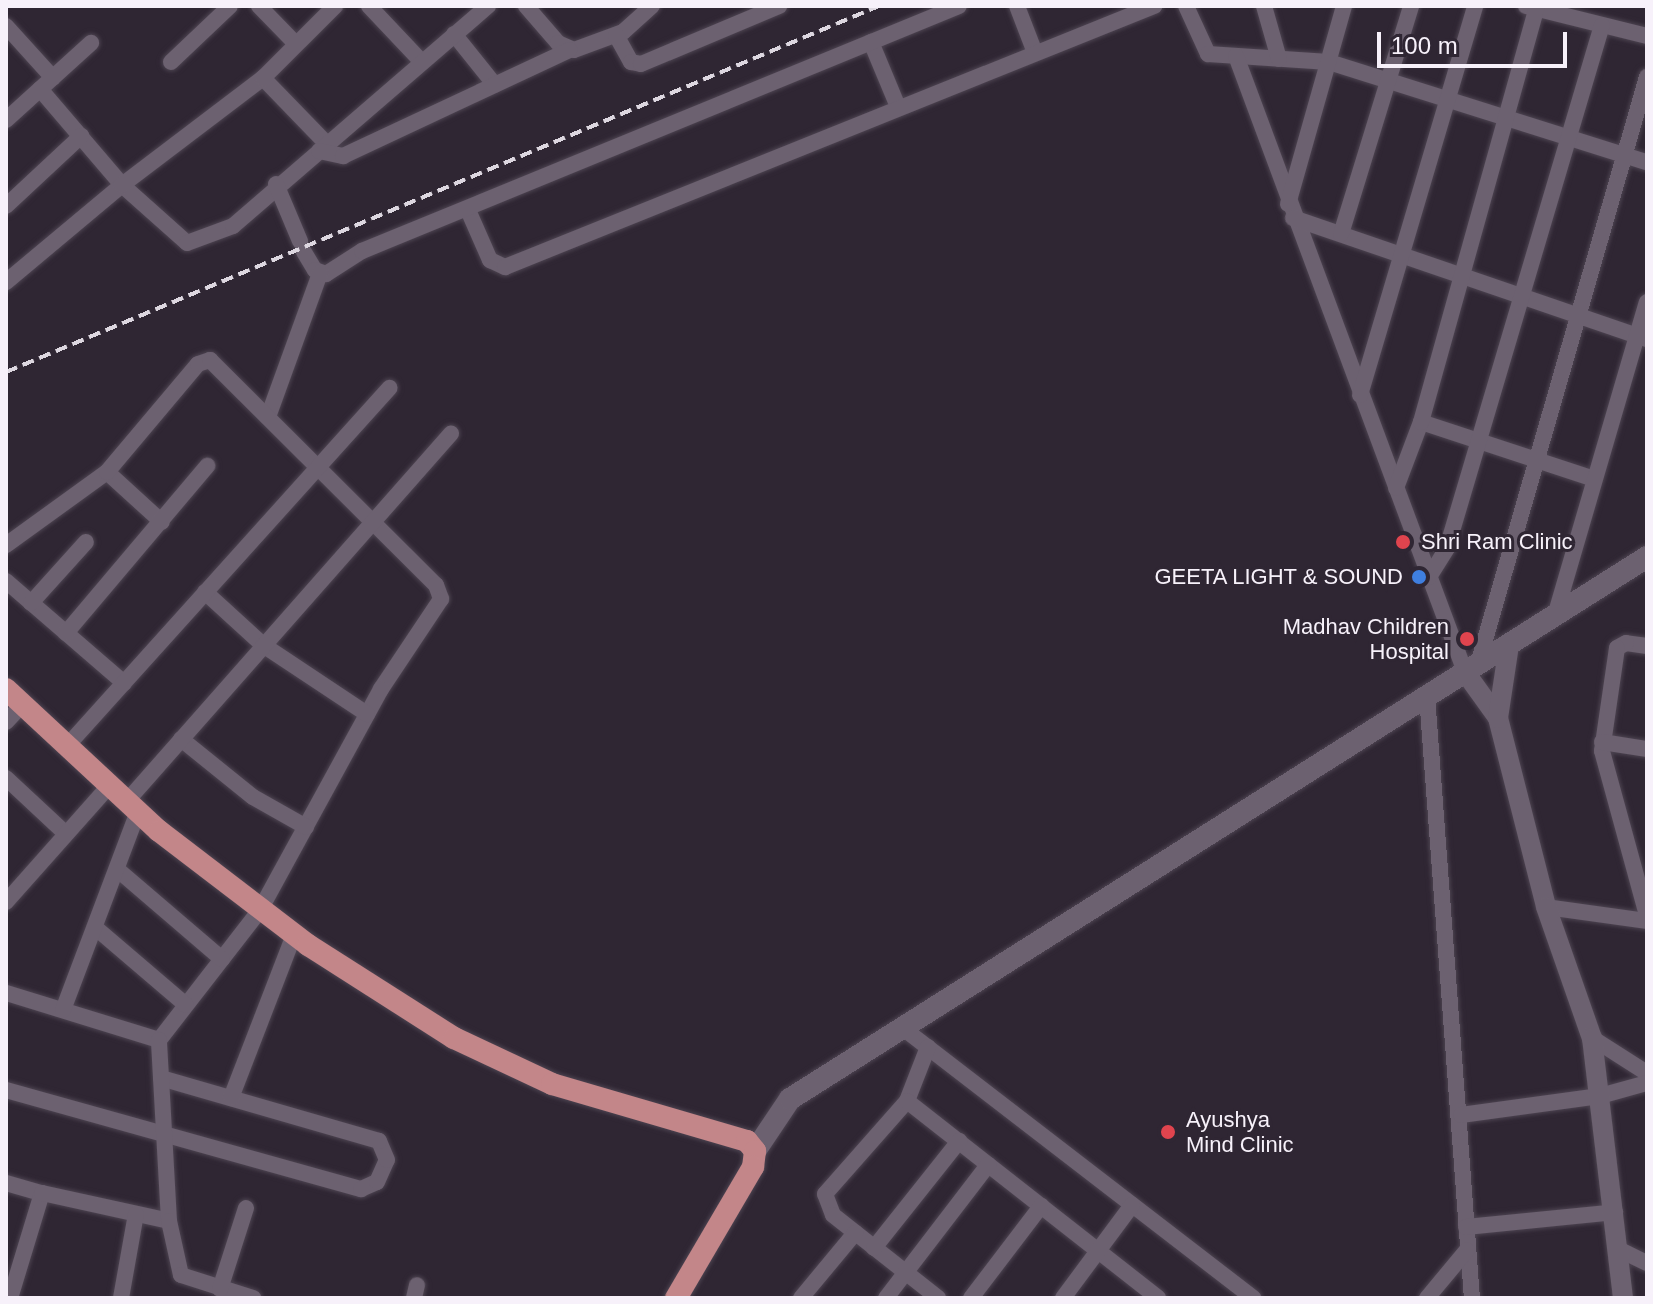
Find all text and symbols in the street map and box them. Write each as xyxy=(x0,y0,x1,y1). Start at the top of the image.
scale bar xyxy=(1381,16,1571,66)
text: 100 m xyxy=(1391,32,1458,59)
place label: Shri Ram Clinic xyxy=(1421,529,1573,555)
marker: Shri Ram Clinic xyxy=(1392,531,1414,553)
place label: GEETA LIGHT & SOUND xyxy=(1153,564,1403,590)
marker: GEETA LIGHT & SOUND xyxy=(1410,568,1428,586)
place label: Madhav Children Hospital xyxy=(1283,613,1449,664)
marker: Madhav Children Hospital xyxy=(1456,628,1478,650)
place label: Ayushya Mind Clinic xyxy=(1186,1106,1294,1158)
marker: Ayushya Mind Clinic xyxy=(1157,1121,1179,1143)

